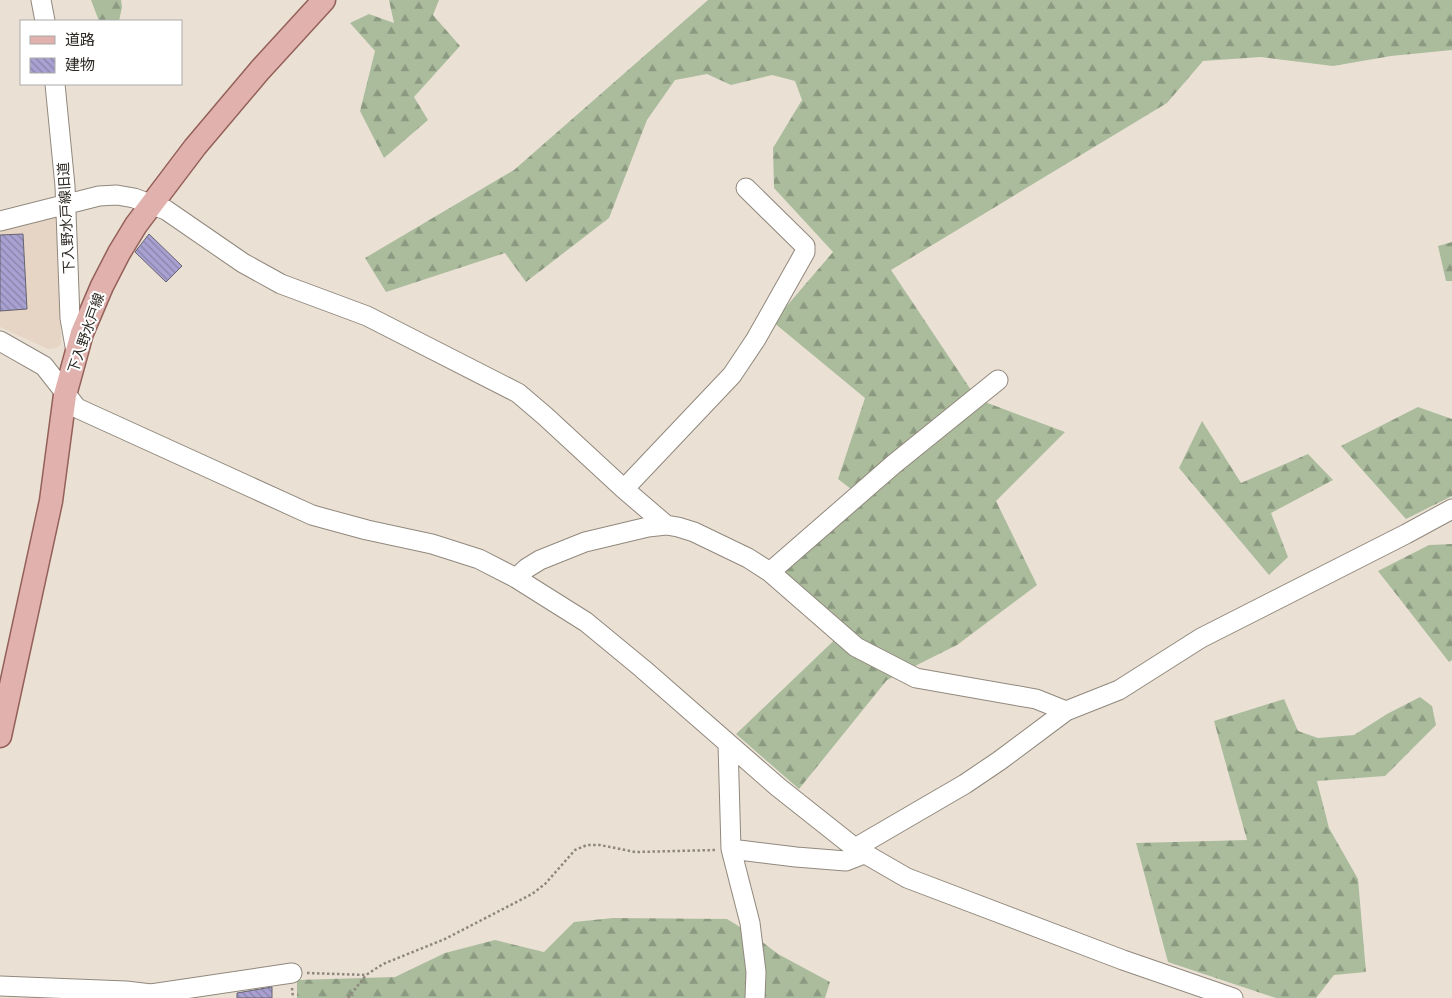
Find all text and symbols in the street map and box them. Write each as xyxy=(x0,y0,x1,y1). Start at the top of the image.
legend xyxy=(20,20,182,85)
text: 道路 xyxy=(65,29,95,49)
text: 建物 xyxy=(65,54,95,74)
street label: 下入野水戸線旧道 xyxy=(53,162,78,274)
street label: 下入野水戸線 xyxy=(63,290,108,376)

